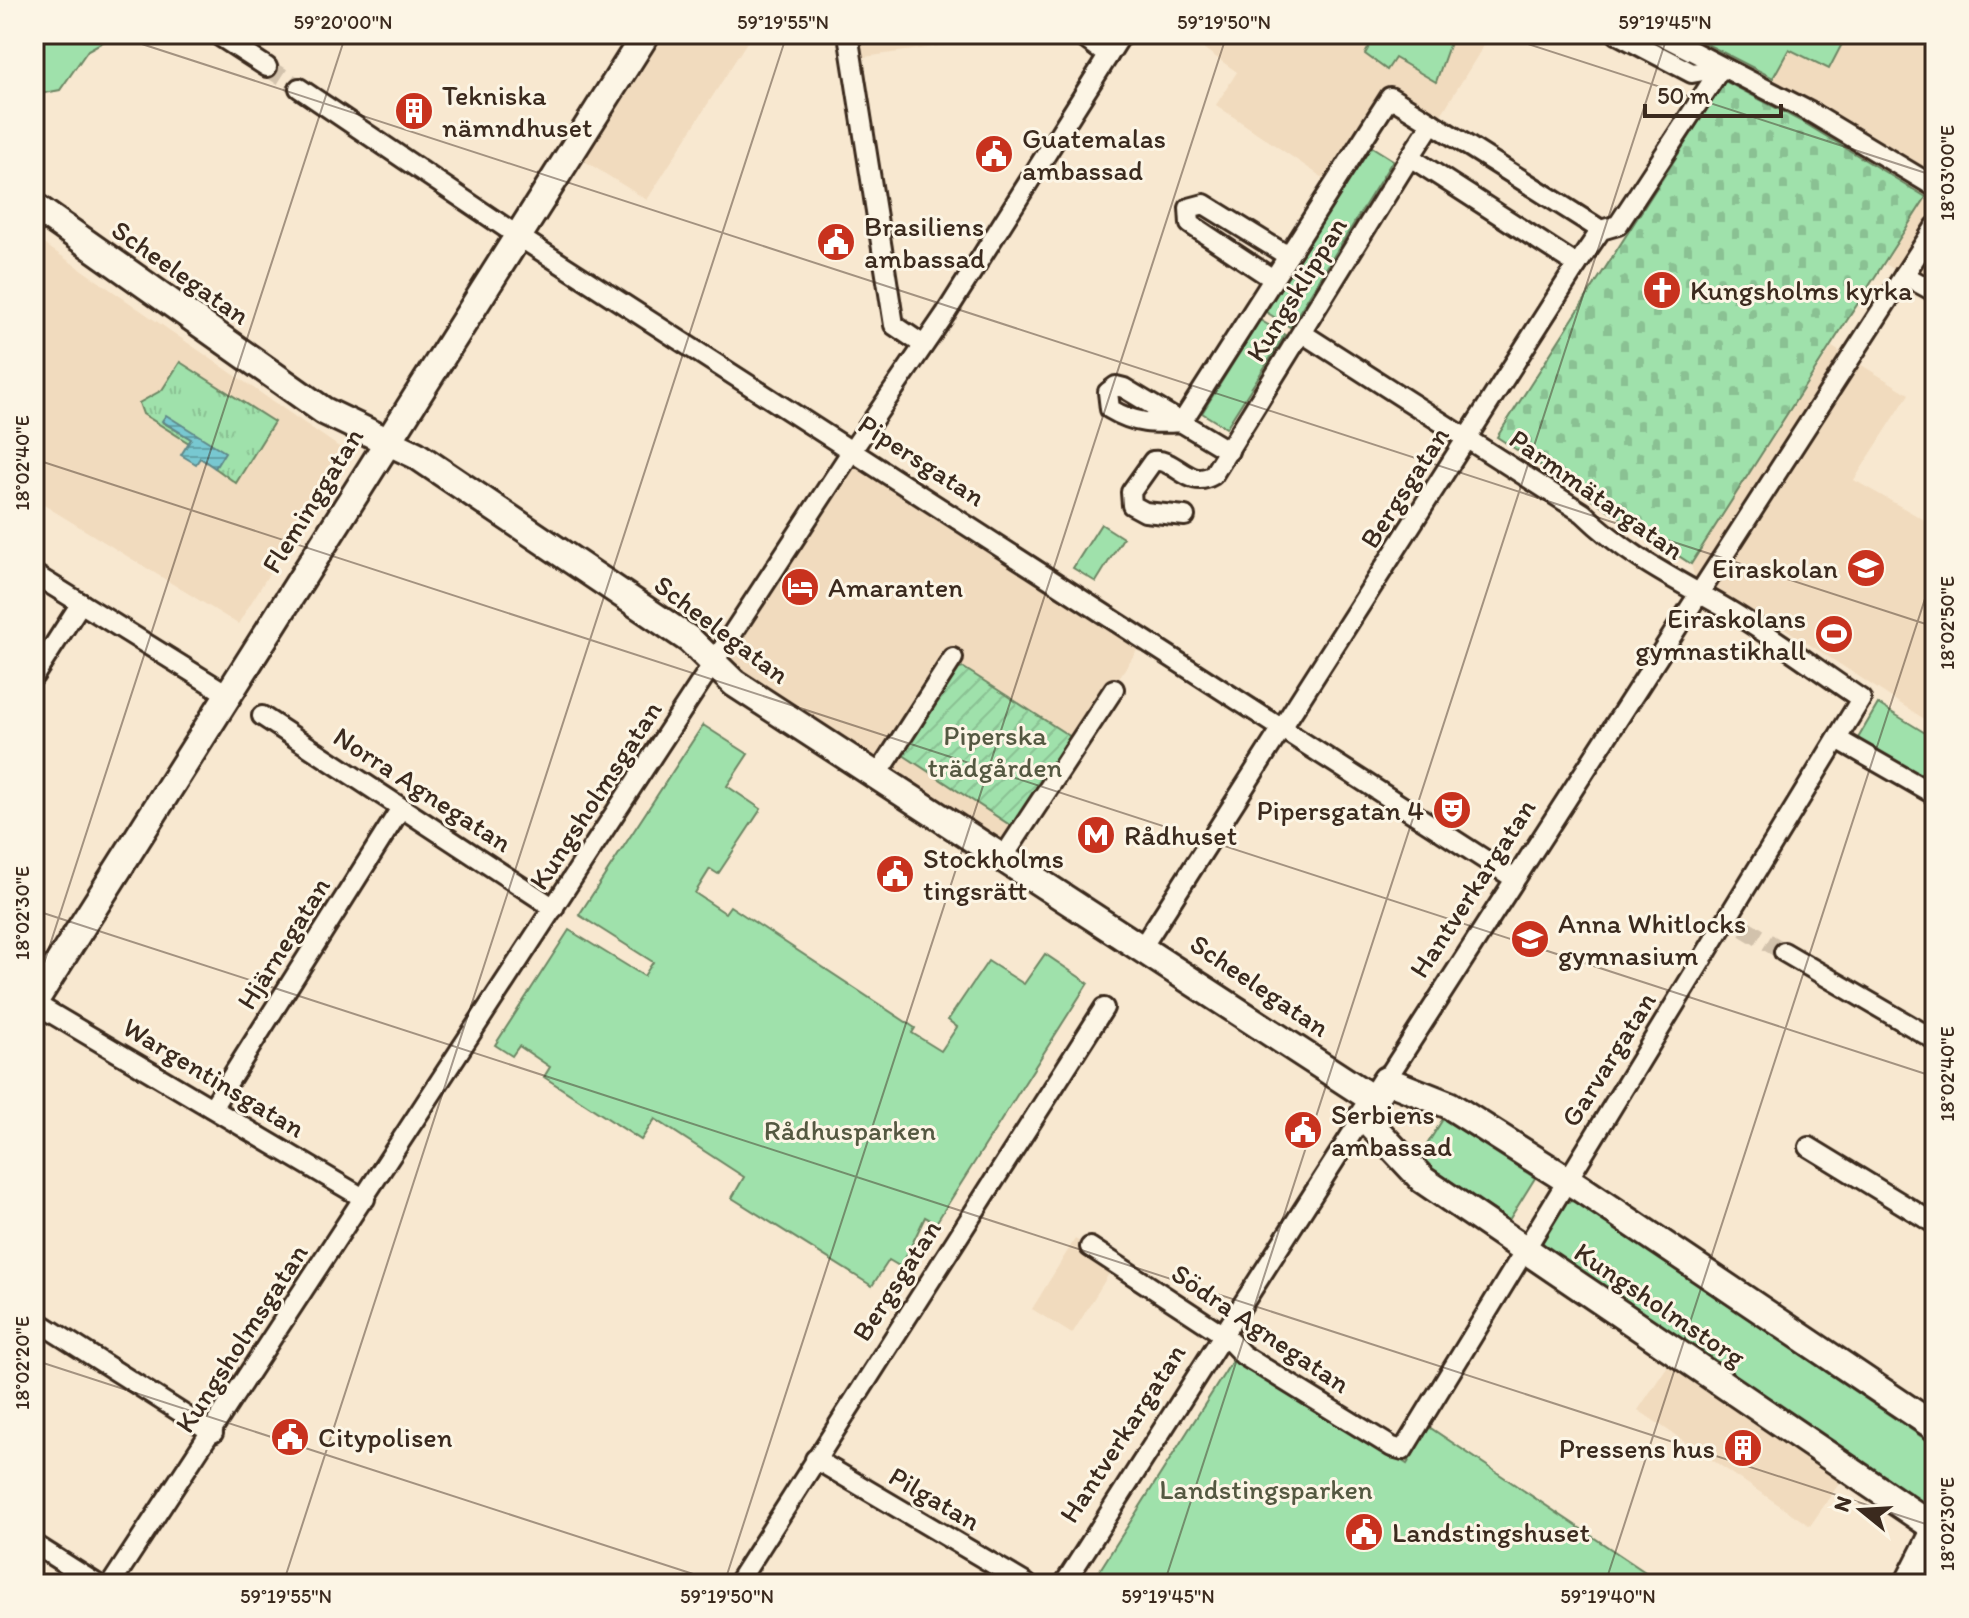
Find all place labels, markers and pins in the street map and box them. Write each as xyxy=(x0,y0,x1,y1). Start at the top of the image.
place label: Tekniska nämndhuset xyxy=(442,78,593,144)
building icon: Tekniska nämndhuset xyxy=(393,90,435,132)
place label: Guatemalas ambassad xyxy=(1022,121,1166,187)
public building icon: Guatemalas ambassad xyxy=(973,133,1015,175)
place label: Brasiliens ambassad xyxy=(864,209,985,275)
public building icon: Brasiliens ambassad xyxy=(815,221,857,263)
church icon: Kungsholms kyrka xyxy=(1641,269,1683,311)
place label: Kungsholms kyrka xyxy=(1690,273,1913,307)
school or university icon: Eiraskolan xyxy=(1845,547,1887,589)
place label: Eiraskolan xyxy=(1712,551,1838,585)
hotel icon: Amaranten xyxy=(779,566,821,608)
place label: Amaranten xyxy=(828,570,963,604)
place label: Eiraskolans gymnastikhall xyxy=(1635,601,1806,667)
sports icon: Eiraskolans gymnastikhall xyxy=(1813,613,1855,655)
theatre icon: Pipersgatan 4 xyxy=(1431,789,1473,831)
place label: Pipersgatan 4 xyxy=(1257,793,1424,827)
metro station icon: Rådhuset xyxy=(1075,814,1117,856)
place label: Rådhuset xyxy=(1124,818,1237,852)
place label: Stockholms tingsrätt xyxy=(923,841,1064,907)
public building icon: Stockholms tingsrätt xyxy=(874,853,916,895)
place label: Anna Whitlocks gymnasium xyxy=(1558,906,1746,972)
school or university icon: Anna Whitlocks gymnasium xyxy=(1509,918,1551,960)
place label: Serbiens ambassad xyxy=(1331,1097,1452,1163)
public building icon: Serbiens ambassad xyxy=(1282,1109,1324,1151)
public building icon: Citypolisen xyxy=(269,1416,311,1458)
place label: Citypolisen xyxy=(318,1420,453,1454)
building icon: Pressens hus xyxy=(1722,1427,1764,1469)
place label: Pressens hus xyxy=(1559,1431,1715,1465)
public building icon: Landstingshuset xyxy=(1343,1511,1385,1553)
place label: Landstingshuset xyxy=(1392,1515,1590,1549)

